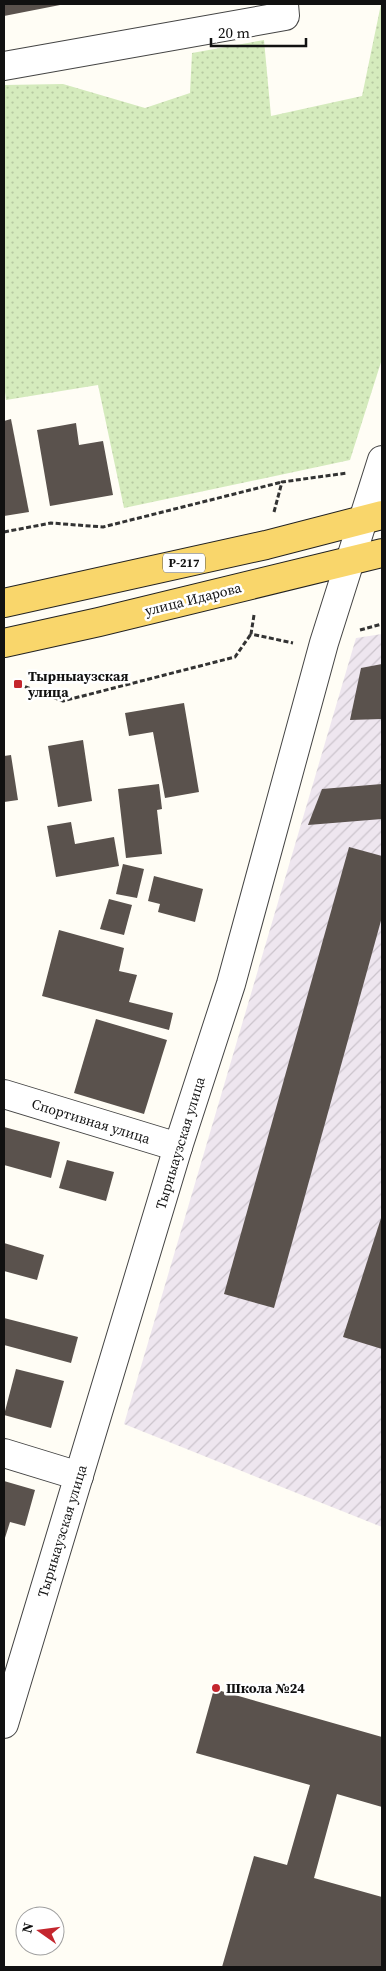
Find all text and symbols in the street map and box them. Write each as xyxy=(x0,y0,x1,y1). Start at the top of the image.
scale bar xyxy=(211,15,306,47)
text: 20 m xyxy=(218,22,250,43)
road number: Р-217 xyxy=(163,554,205,572)
street label: улица Идарова xyxy=(143,577,244,621)
place label: Тырныаузская улица xyxy=(27,666,128,702)
marker: Тырныаузская улица xyxy=(12,678,24,690)
street label: Тырныаузская улица xyxy=(150,1073,210,1212)
street label: Спортивная улица xyxy=(29,1093,154,1149)
street label: Тырныаузская улица xyxy=(32,1461,92,1600)
place label: Школа №24 xyxy=(226,1678,305,1698)
marker: Школа №24 xyxy=(210,1682,222,1694)
north arrow xyxy=(15,1906,65,1956)
text: N xyxy=(16,1920,38,1935)

